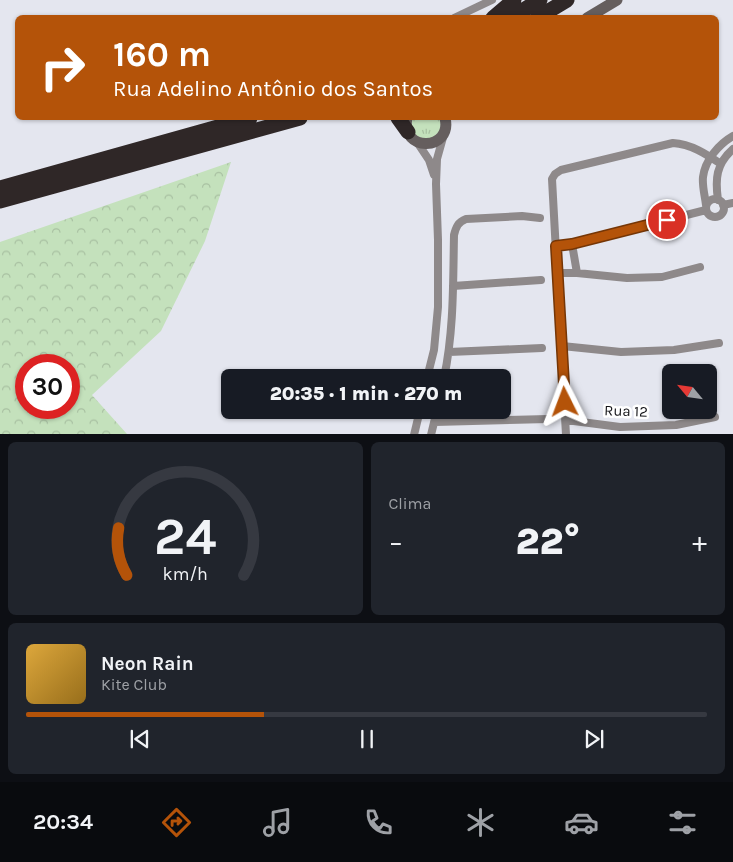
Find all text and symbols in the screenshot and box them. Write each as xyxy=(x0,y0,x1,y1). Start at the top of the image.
text: 160 m xyxy=(113,34,211,75)
icon: right xyxy=(30,35,95,100)
text: Rua Adelino Antônio dos Santos xyxy=(113,76,433,102)
pin xyxy=(646,199,688,241)
icon: arrive xyxy=(653,206,681,234)
speed limit sign: 30 xyxy=(15,354,80,419)
north arrow xyxy=(662,364,718,419)
map controls xyxy=(662,364,717,419)
position arrow xyxy=(538,375,590,427)
text: 20:35 · 1 min · 270 m xyxy=(270,383,462,405)
street label: Rua 12 xyxy=(604,401,648,421)
text: Clima xyxy=(389,494,431,513)
text: 24 xyxy=(154,506,217,567)
text: 22° xyxy=(515,519,580,564)
text: − xyxy=(389,525,403,558)
text: + xyxy=(692,525,707,558)
text: km/h xyxy=(163,564,208,585)
text: Neon Rain xyxy=(101,653,194,675)
text: Kite Club xyxy=(101,675,167,694)
icon: previous xyxy=(126,725,154,753)
icon: pause xyxy=(353,725,381,753)
icon: next xyxy=(580,725,608,753)
icon: directions xyxy=(159,805,194,840)
icon: music xyxy=(260,805,295,840)
icon: phone xyxy=(361,805,396,840)
icon: climate xyxy=(463,805,498,840)
icon: car xyxy=(564,805,599,840)
icon: filters xyxy=(665,805,700,840)
text: 20:34 xyxy=(33,809,93,835)

